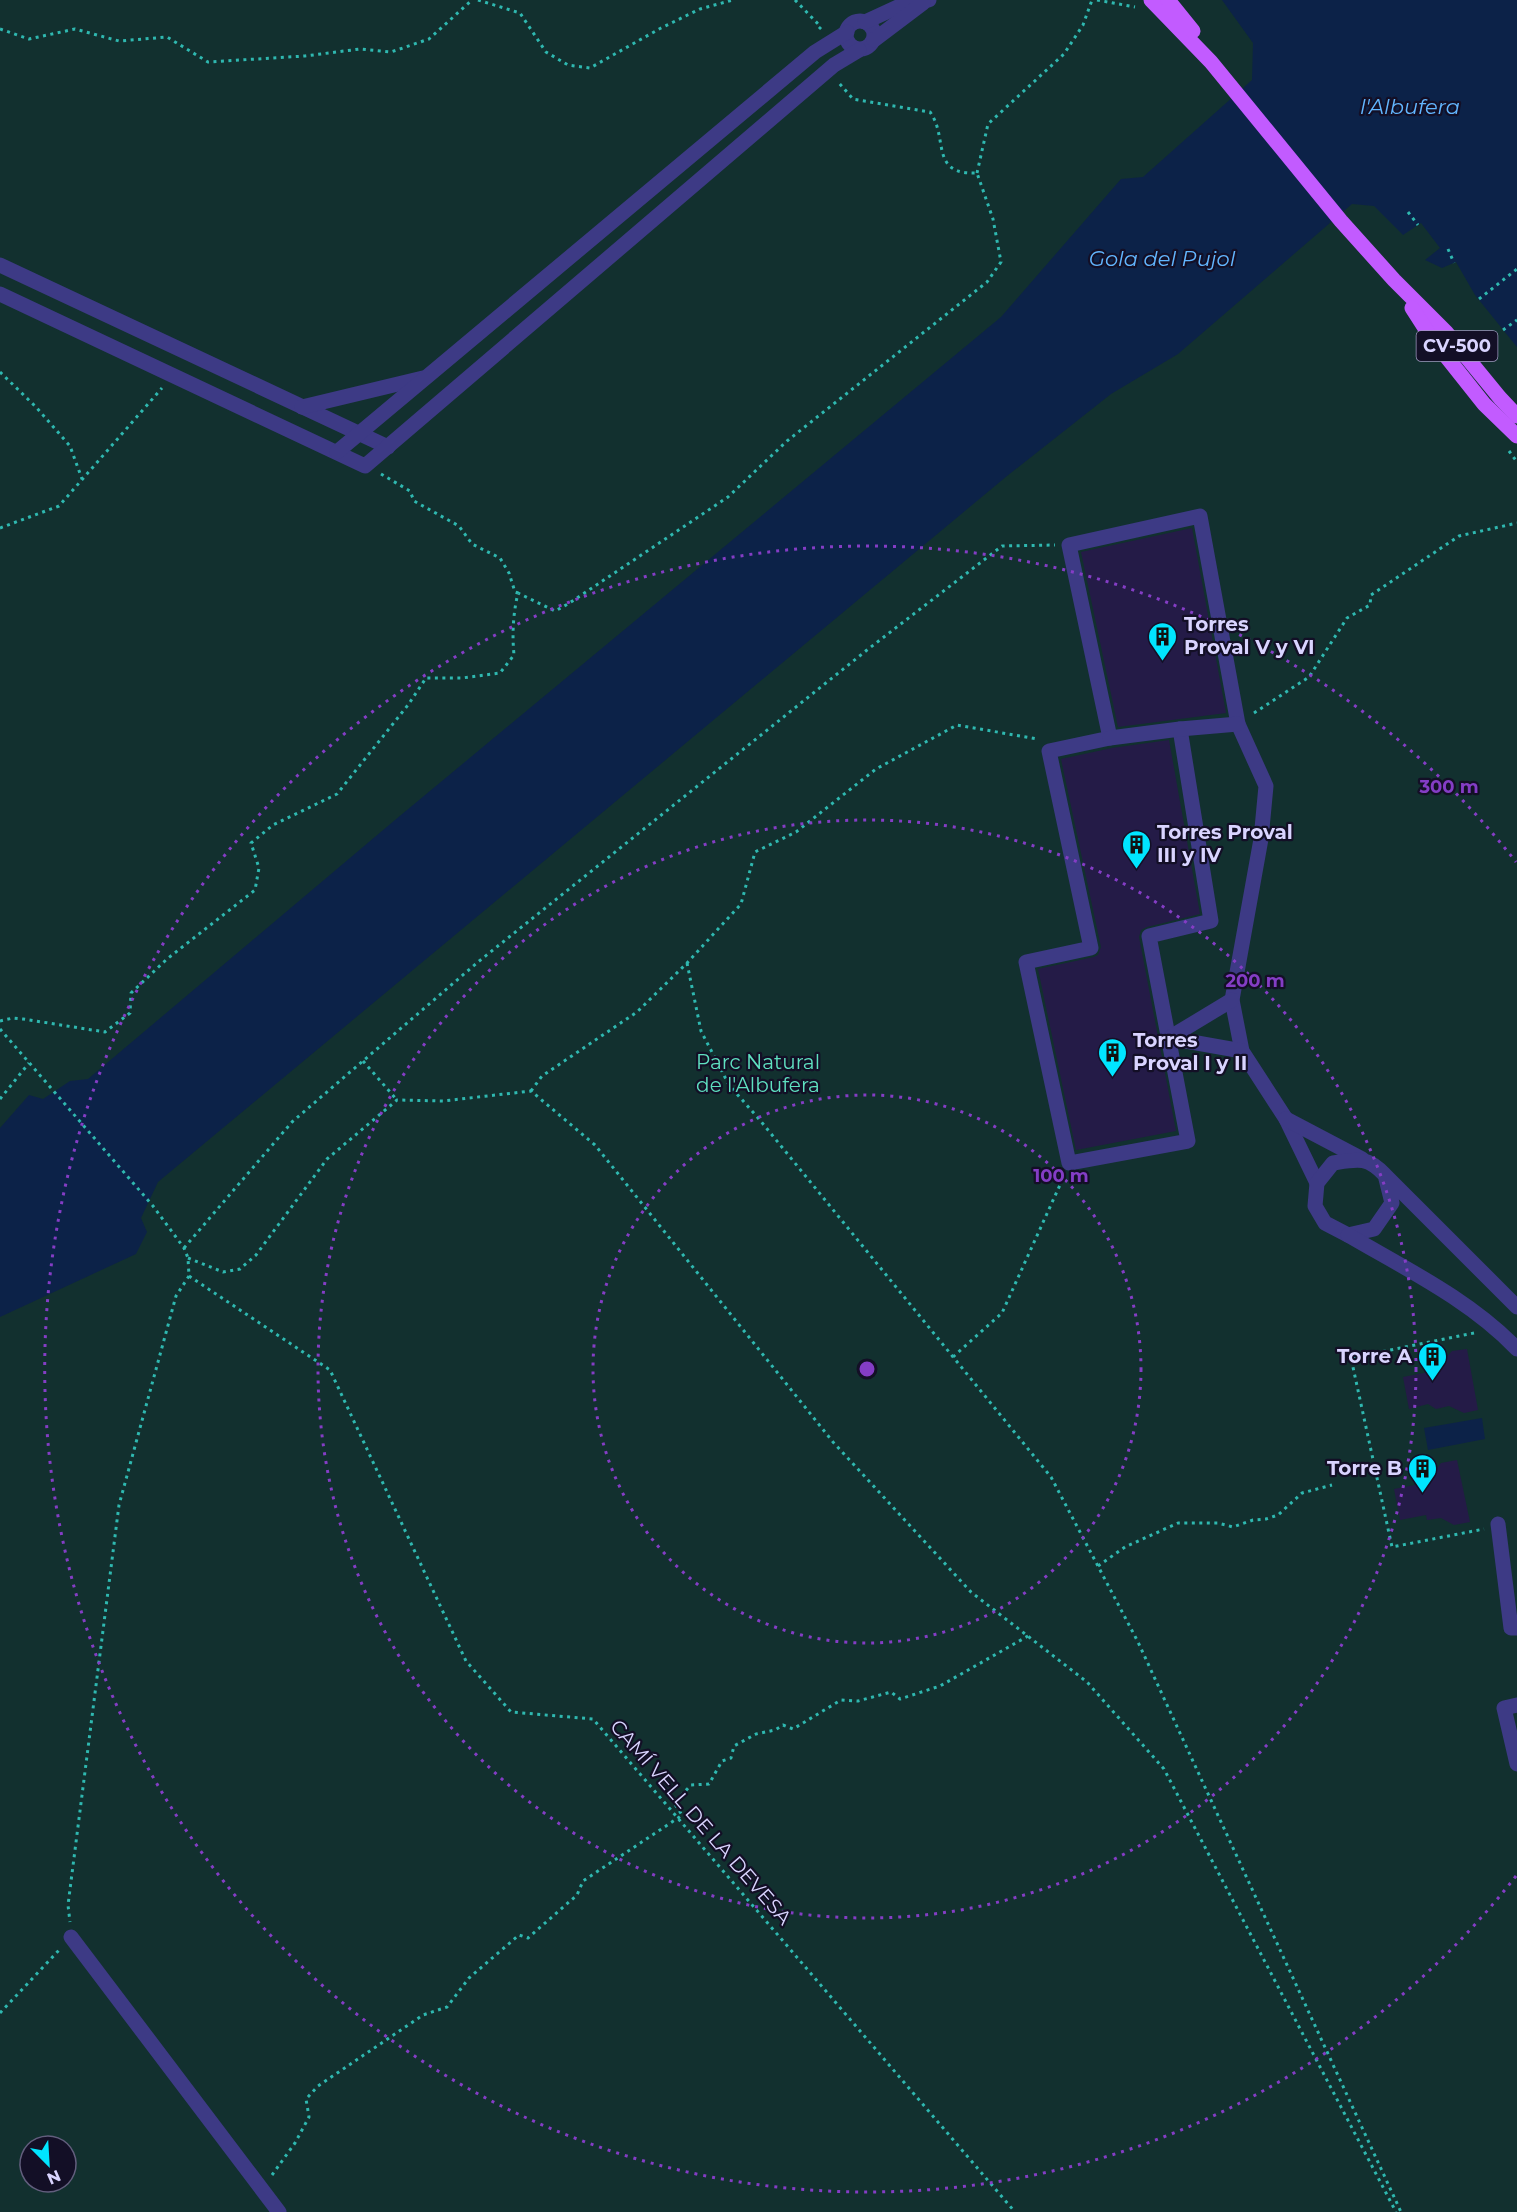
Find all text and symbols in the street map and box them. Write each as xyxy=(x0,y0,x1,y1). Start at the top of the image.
water label: l'Albufera xyxy=(1360,94,1460,119)
water label: Gola del Pujol xyxy=(1089,246,1236,271)
road number: CV-500 xyxy=(1416,331,1498,361)
place label: Torres Proval V y VI xyxy=(1184,612,1315,659)
building icon: Torres Proval V y VI xyxy=(1147,620,1179,662)
text: 300 m xyxy=(1418,776,1479,798)
place label: Torres Proval III y IV xyxy=(1157,820,1293,867)
building icon: Torres Proval III y IV xyxy=(1120,828,1152,870)
text: 200 m xyxy=(1225,970,1285,992)
place label: Torres Proval I y II xyxy=(1133,1028,1247,1075)
building icon: Torres Proval I y II xyxy=(1096,1036,1128,1078)
park label: Parc Natural de l'Albufera xyxy=(696,1050,820,1097)
text: 100 m xyxy=(1033,1165,1089,1187)
building icon: Torre A xyxy=(1417,1340,1449,1382)
place label: Torre A xyxy=(1337,1344,1413,1368)
centre of rings xyxy=(857,1359,877,1379)
building icon: Torre B xyxy=(1407,1452,1439,1494)
place label: Torre B xyxy=(1327,1456,1402,1480)
street label: CAMÍ VELL DE LA DEVESA xyxy=(605,1714,797,1930)
north arrow xyxy=(18,2134,78,2194)
text: N xyxy=(44,2166,64,2189)

